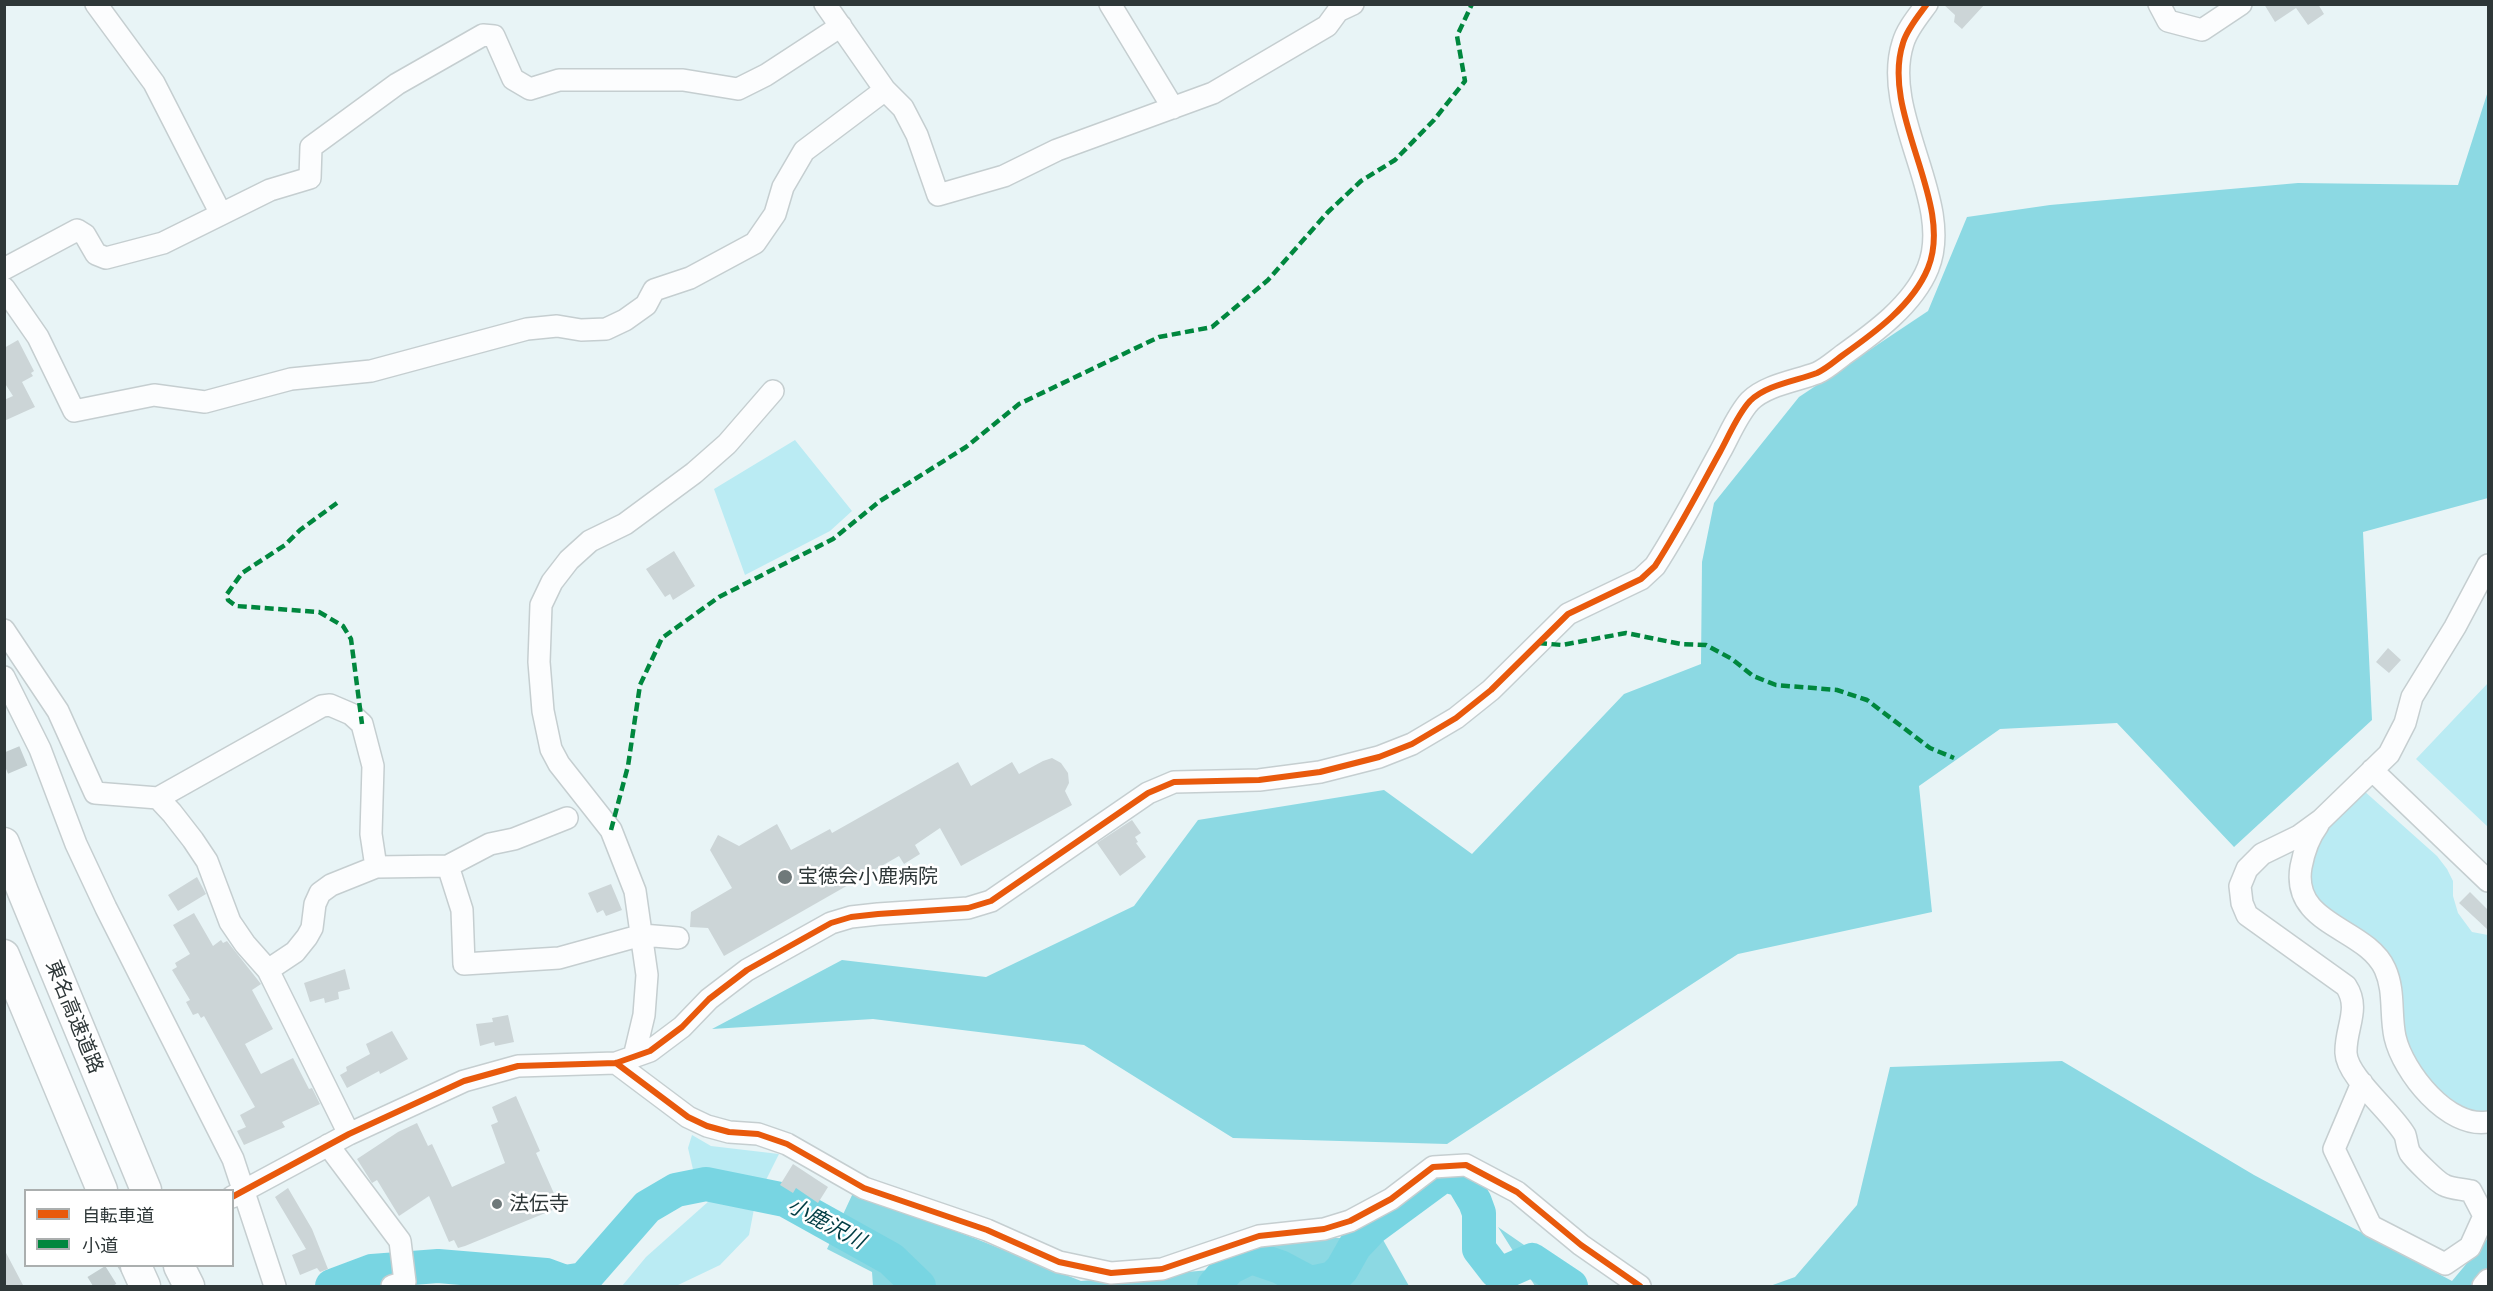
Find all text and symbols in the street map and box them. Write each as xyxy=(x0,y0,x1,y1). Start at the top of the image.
place label: 宝徳会小鹿病院 xyxy=(798,865,938,889)
marker: 宝徳会小鹿病院 xyxy=(776,868,794,886)
street label: 東名高速道路 xyxy=(40,957,108,1077)
legend xyxy=(24,1189,234,1267)
place label: 法伝寺 xyxy=(509,1192,569,1216)
water label: 小鹿沢川 xyxy=(783,1193,869,1255)
marker: 法伝寺 xyxy=(490,1197,504,1211)
text: 自転車道 xyxy=(82,1205,154,1227)
text: 小道 xyxy=(82,1235,118,1257)

